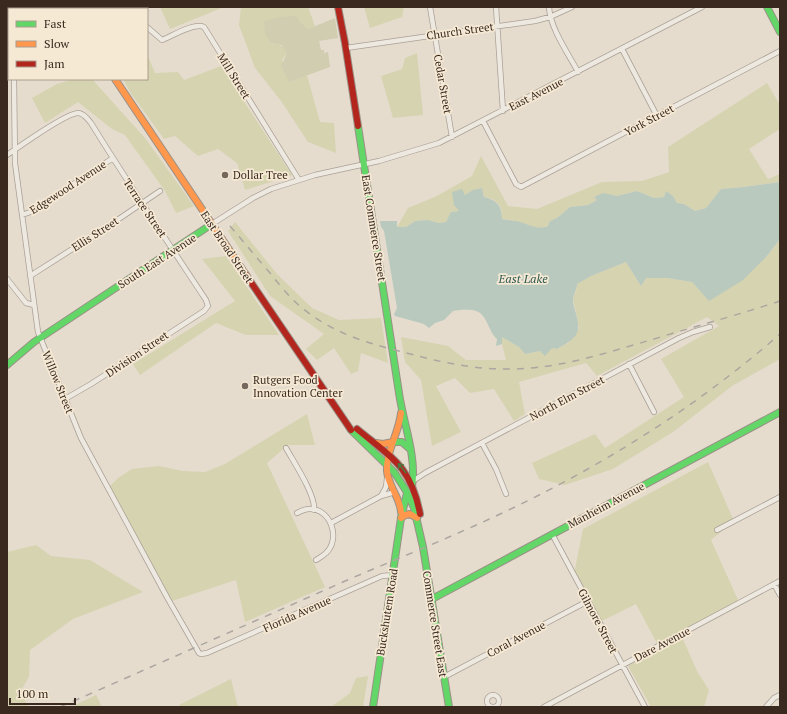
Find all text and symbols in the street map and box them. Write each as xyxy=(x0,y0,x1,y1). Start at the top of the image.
legend xyxy=(8,8,148,80)
text: Fast xyxy=(44,16,67,31)
street label: Church Street xyxy=(426,19,494,43)
text: Slow xyxy=(44,36,70,51)
street label: Mill Street xyxy=(214,50,254,102)
street label: Cedar Street xyxy=(431,53,455,115)
text: Jam xyxy=(44,56,65,71)
street label: East Avenue xyxy=(506,74,566,114)
street label: York Street xyxy=(622,101,676,139)
street label: Edgewood Avenue xyxy=(27,157,109,217)
place label: Dollar Tree xyxy=(233,168,288,182)
marker: Dollar Tree xyxy=(220,170,230,180)
street label: East Commerce Street xyxy=(359,174,389,282)
street label: Terrace Street xyxy=(120,176,170,240)
street label: East Broad Street xyxy=(198,208,256,286)
street label: Ellis Street xyxy=(69,214,121,254)
street label: South East Avenue xyxy=(115,230,199,292)
water label: East Lake xyxy=(497,271,548,286)
street label: Division Street xyxy=(103,328,171,380)
street label: Willow Street xyxy=(39,349,77,415)
street label: North Elm Street xyxy=(527,372,607,424)
place label: Rutgers Food Innovation Center xyxy=(253,373,343,400)
marker: Rutgers Food Innovation Center xyxy=(240,381,250,391)
one-way arrow xyxy=(397,462,406,473)
street label: Manheim Avenue xyxy=(565,479,647,531)
street label: Buckshutem Road xyxy=(373,568,401,656)
street label: Commerce Street East xyxy=(420,570,450,678)
street label: Gilmore Street xyxy=(575,586,621,656)
street label: Florida Avenue xyxy=(261,593,334,635)
street label: Coral Avenue xyxy=(484,617,548,660)
street label: Dare Avenue xyxy=(632,623,693,665)
scale bar xyxy=(10,680,75,706)
text: 100 m xyxy=(16,686,49,701)

